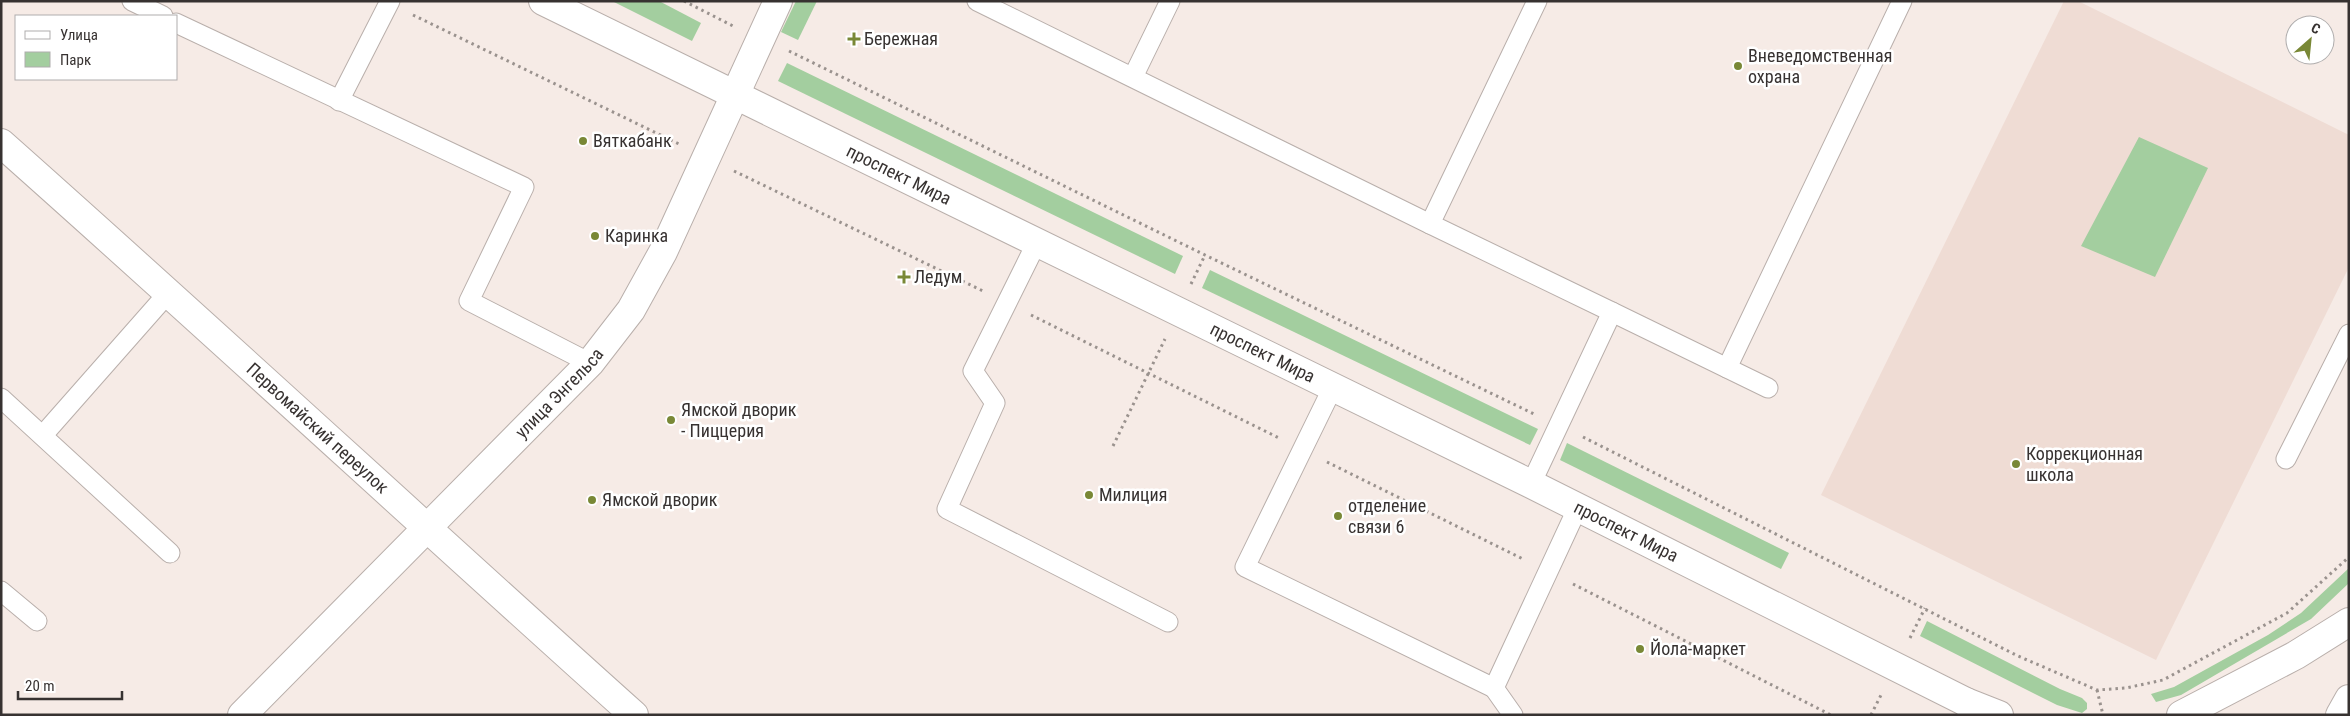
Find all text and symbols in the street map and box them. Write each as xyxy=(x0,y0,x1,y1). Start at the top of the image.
legend xyxy=(15,15,178,80)
north arrow xyxy=(2285,15,2335,65)
text: С xyxy=(2309,19,2323,37)
text: Улица xyxy=(60,26,98,44)
place label: Бережная xyxy=(864,28,938,49)
marker: Бережная xyxy=(848,33,860,45)
place label: Вневедомственная охрана xyxy=(1748,45,1892,87)
text: Парк xyxy=(60,51,91,69)
marker: Вневедомственная охрана xyxy=(1732,60,1744,72)
place label: Вяткабанк xyxy=(593,130,672,151)
marker: Вяткабанк xyxy=(577,135,589,147)
street label: проспект Мира xyxy=(843,140,955,209)
place label: Каринка xyxy=(605,225,668,246)
marker: Каринка xyxy=(589,230,601,242)
place label: Ледум xyxy=(914,266,962,287)
marker: Ледум xyxy=(898,271,910,283)
street label: проспект Мира xyxy=(1207,318,1319,387)
street label: улица Энгельса xyxy=(511,344,607,442)
street label: Первомайский переулок xyxy=(242,358,393,498)
place label: Ямской дворик - Пиццерия xyxy=(681,399,797,441)
marker: Ямской дворик - Пиццерия xyxy=(665,414,677,426)
place label: Коррекционная школа xyxy=(2026,443,2143,485)
marker: Коррекционная школа xyxy=(2010,458,2022,470)
place label: Милиция xyxy=(1099,484,1167,505)
place label: Ямской дворик xyxy=(602,489,718,510)
marker: Милиция xyxy=(1083,489,1095,501)
marker: Ямской дворик xyxy=(586,494,598,506)
place label: отделение связи 6 xyxy=(1348,495,1426,537)
street label: проспект Мира xyxy=(1571,496,1682,566)
marker: отделение связи 6 xyxy=(1332,510,1344,522)
place label: Йола-маркет xyxy=(1650,638,1746,659)
marker: Йола-маркет xyxy=(1634,643,1646,655)
scale bar xyxy=(18,668,121,700)
text: 20 m xyxy=(25,677,55,695)

